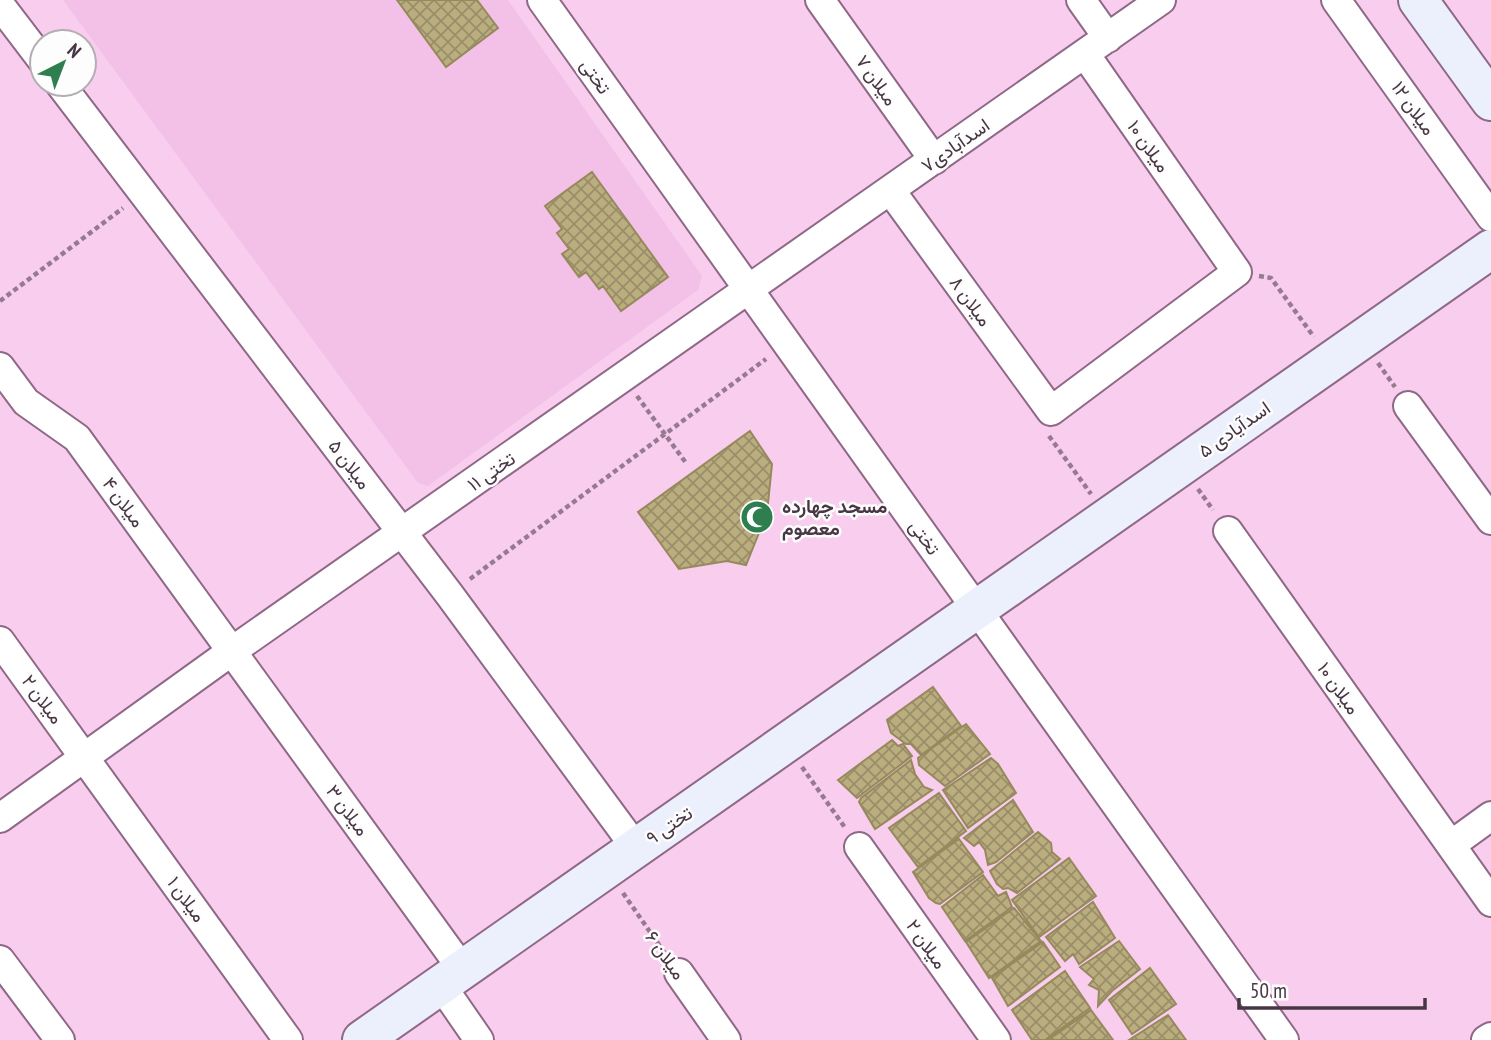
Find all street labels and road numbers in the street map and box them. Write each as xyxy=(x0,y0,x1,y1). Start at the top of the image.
street label: میلان ۷ xyxy=(851,50,903,110)
street label: تختی xyxy=(575,54,617,99)
street label: میلان ۱۲ xyxy=(1387,76,1441,140)
street label: اسدآبادی۷ xyxy=(916,113,994,177)
street label: میلان ۱۰ xyxy=(1122,115,1176,177)
street label: میلان ۸ xyxy=(945,271,997,331)
street label: اسدآیادی ۵ xyxy=(1193,395,1275,463)
street label: میلان ۵ xyxy=(323,434,377,494)
street label: تختی ۱۱ xyxy=(462,446,520,496)
street label: میلان ۴ xyxy=(98,472,150,532)
street label: تختی xyxy=(904,515,946,560)
street label: میلان ۱۰ xyxy=(1312,657,1366,719)
street label: میلان ۲ xyxy=(17,670,69,728)
street label: میلان ۳ xyxy=(321,780,375,840)
street label: تختی ۹ xyxy=(641,800,697,849)
street label: میلان ۱ xyxy=(162,871,212,927)
street label: میلان ۲ xyxy=(901,914,953,974)
street label: میلان ۶ xyxy=(641,926,691,984)

